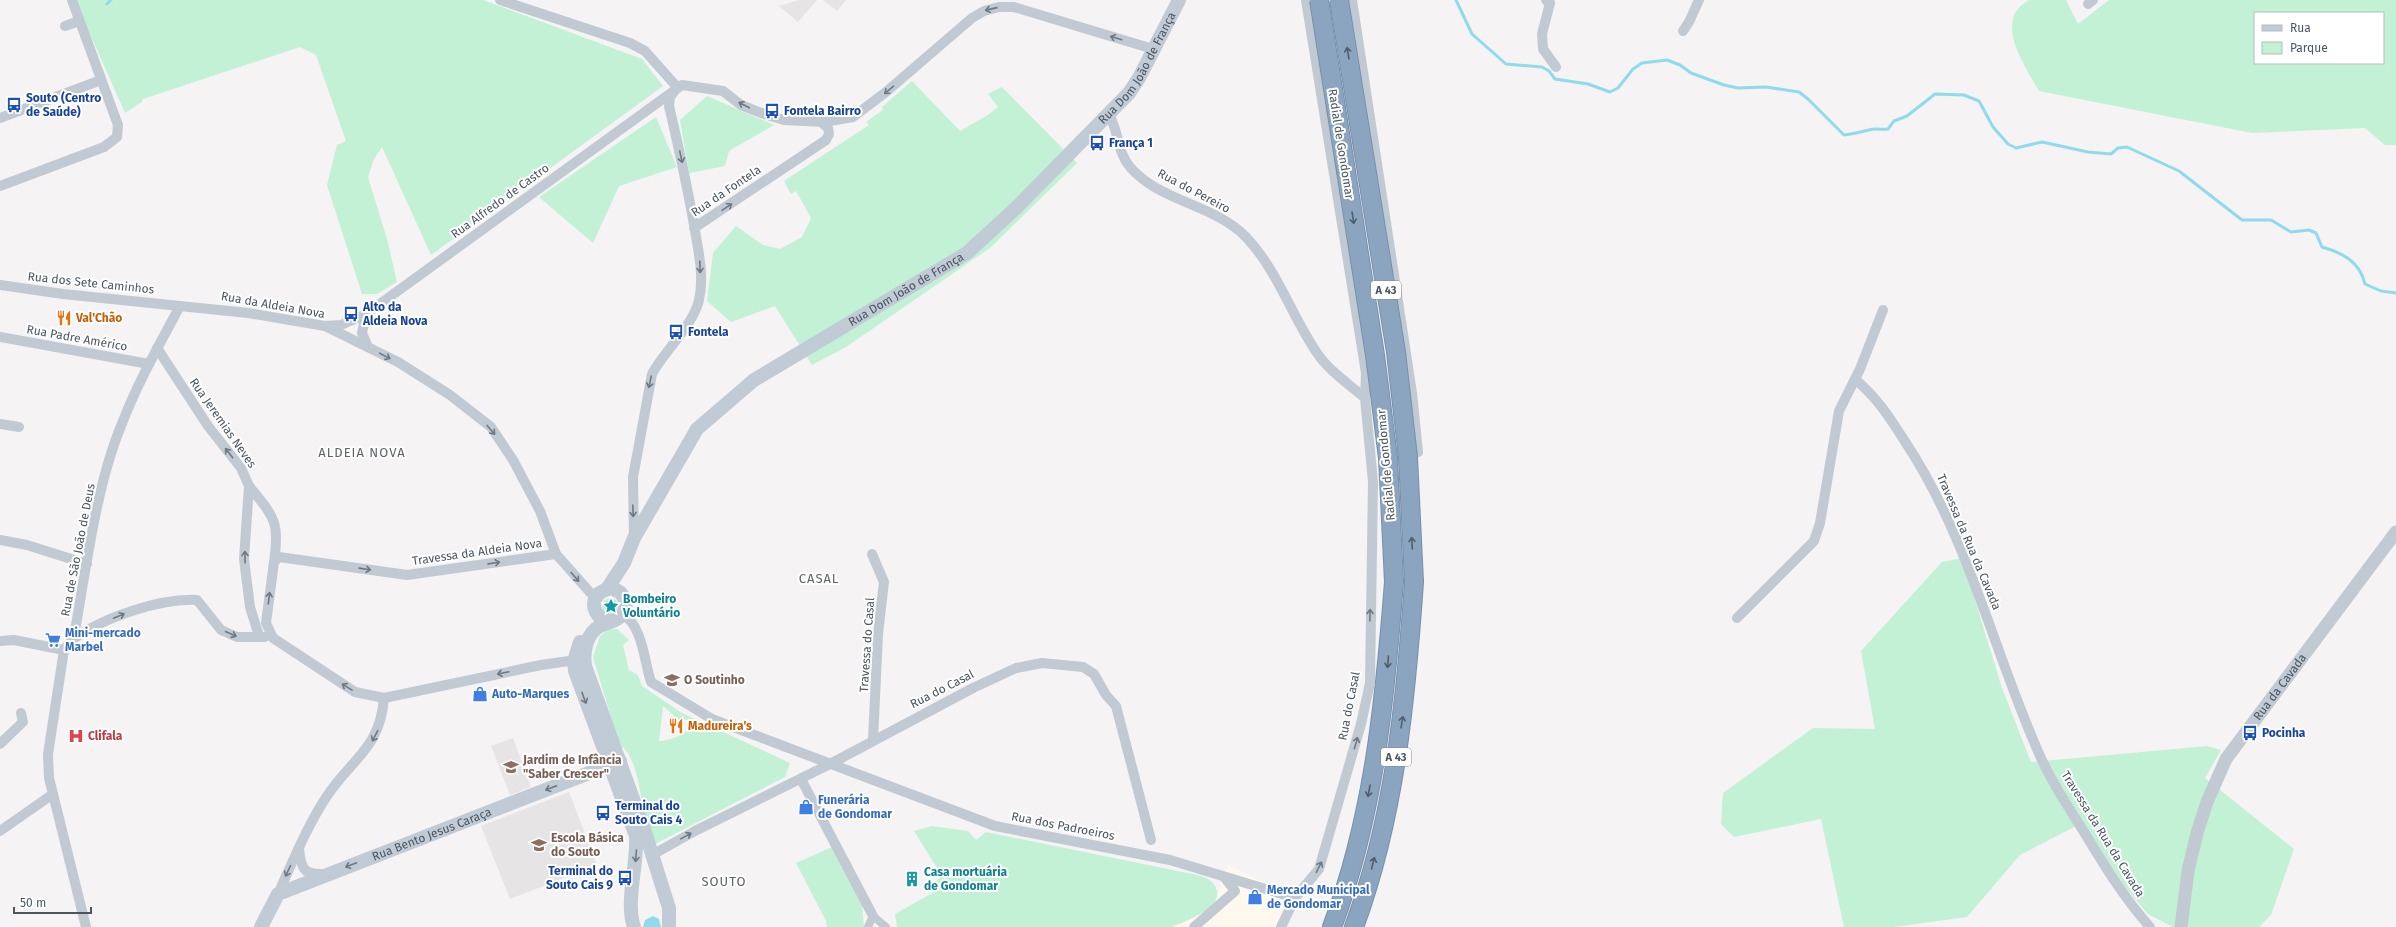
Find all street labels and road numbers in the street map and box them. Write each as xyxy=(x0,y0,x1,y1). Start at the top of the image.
street label: Rua Dom João de França xyxy=(1095,10,1179,127)
street label: Radial de Gondomar xyxy=(1325,88,1357,200)
street label: Rua Alfredo de Castro xyxy=(448,161,552,241)
street label: Rua da Fontela xyxy=(688,163,764,219)
street label: Rua do Pereiro xyxy=(1155,166,1233,216)
street label: Rua Dom João de França xyxy=(846,250,966,329)
street label: Rua dos Sete Caminhos xyxy=(27,269,155,297)
road number: A 43 xyxy=(1371,281,1401,299)
street label: Rua da Aldeia Nova xyxy=(220,289,326,321)
street label: Rua Padre Américo xyxy=(25,322,129,354)
street label: Rua Jeremias Neves xyxy=(187,375,260,471)
street label: Radial de Gondomar xyxy=(1374,409,1398,521)
street label: Travessa da Rua da Cavada xyxy=(1934,472,2004,612)
street label: Rua de São João de Deus xyxy=(58,482,98,618)
street label: Travessa da Aldeia Nova xyxy=(411,536,543,568)
street label: Travessa do Casal xyxy=(857,597,877,693)
street label: Rua da Cavada xyxy=(2250,651,2309,723)
street label: Rua do Casal xyxy=(908,667,977,711)
street label: Rua do Casal xyxy=(1335,670,1363,742)
road number: A 43 xyxy=(1381,748,1411,766)
street label: Travessa da Rua da Cavada xyxy=(2058,768,2148,900)
street label: Rua Bento Jesus Caraça xyxy=(370,805,493,864)
street label: Rua dos Padroeiros xyxy=(1010,809,1116,843)

